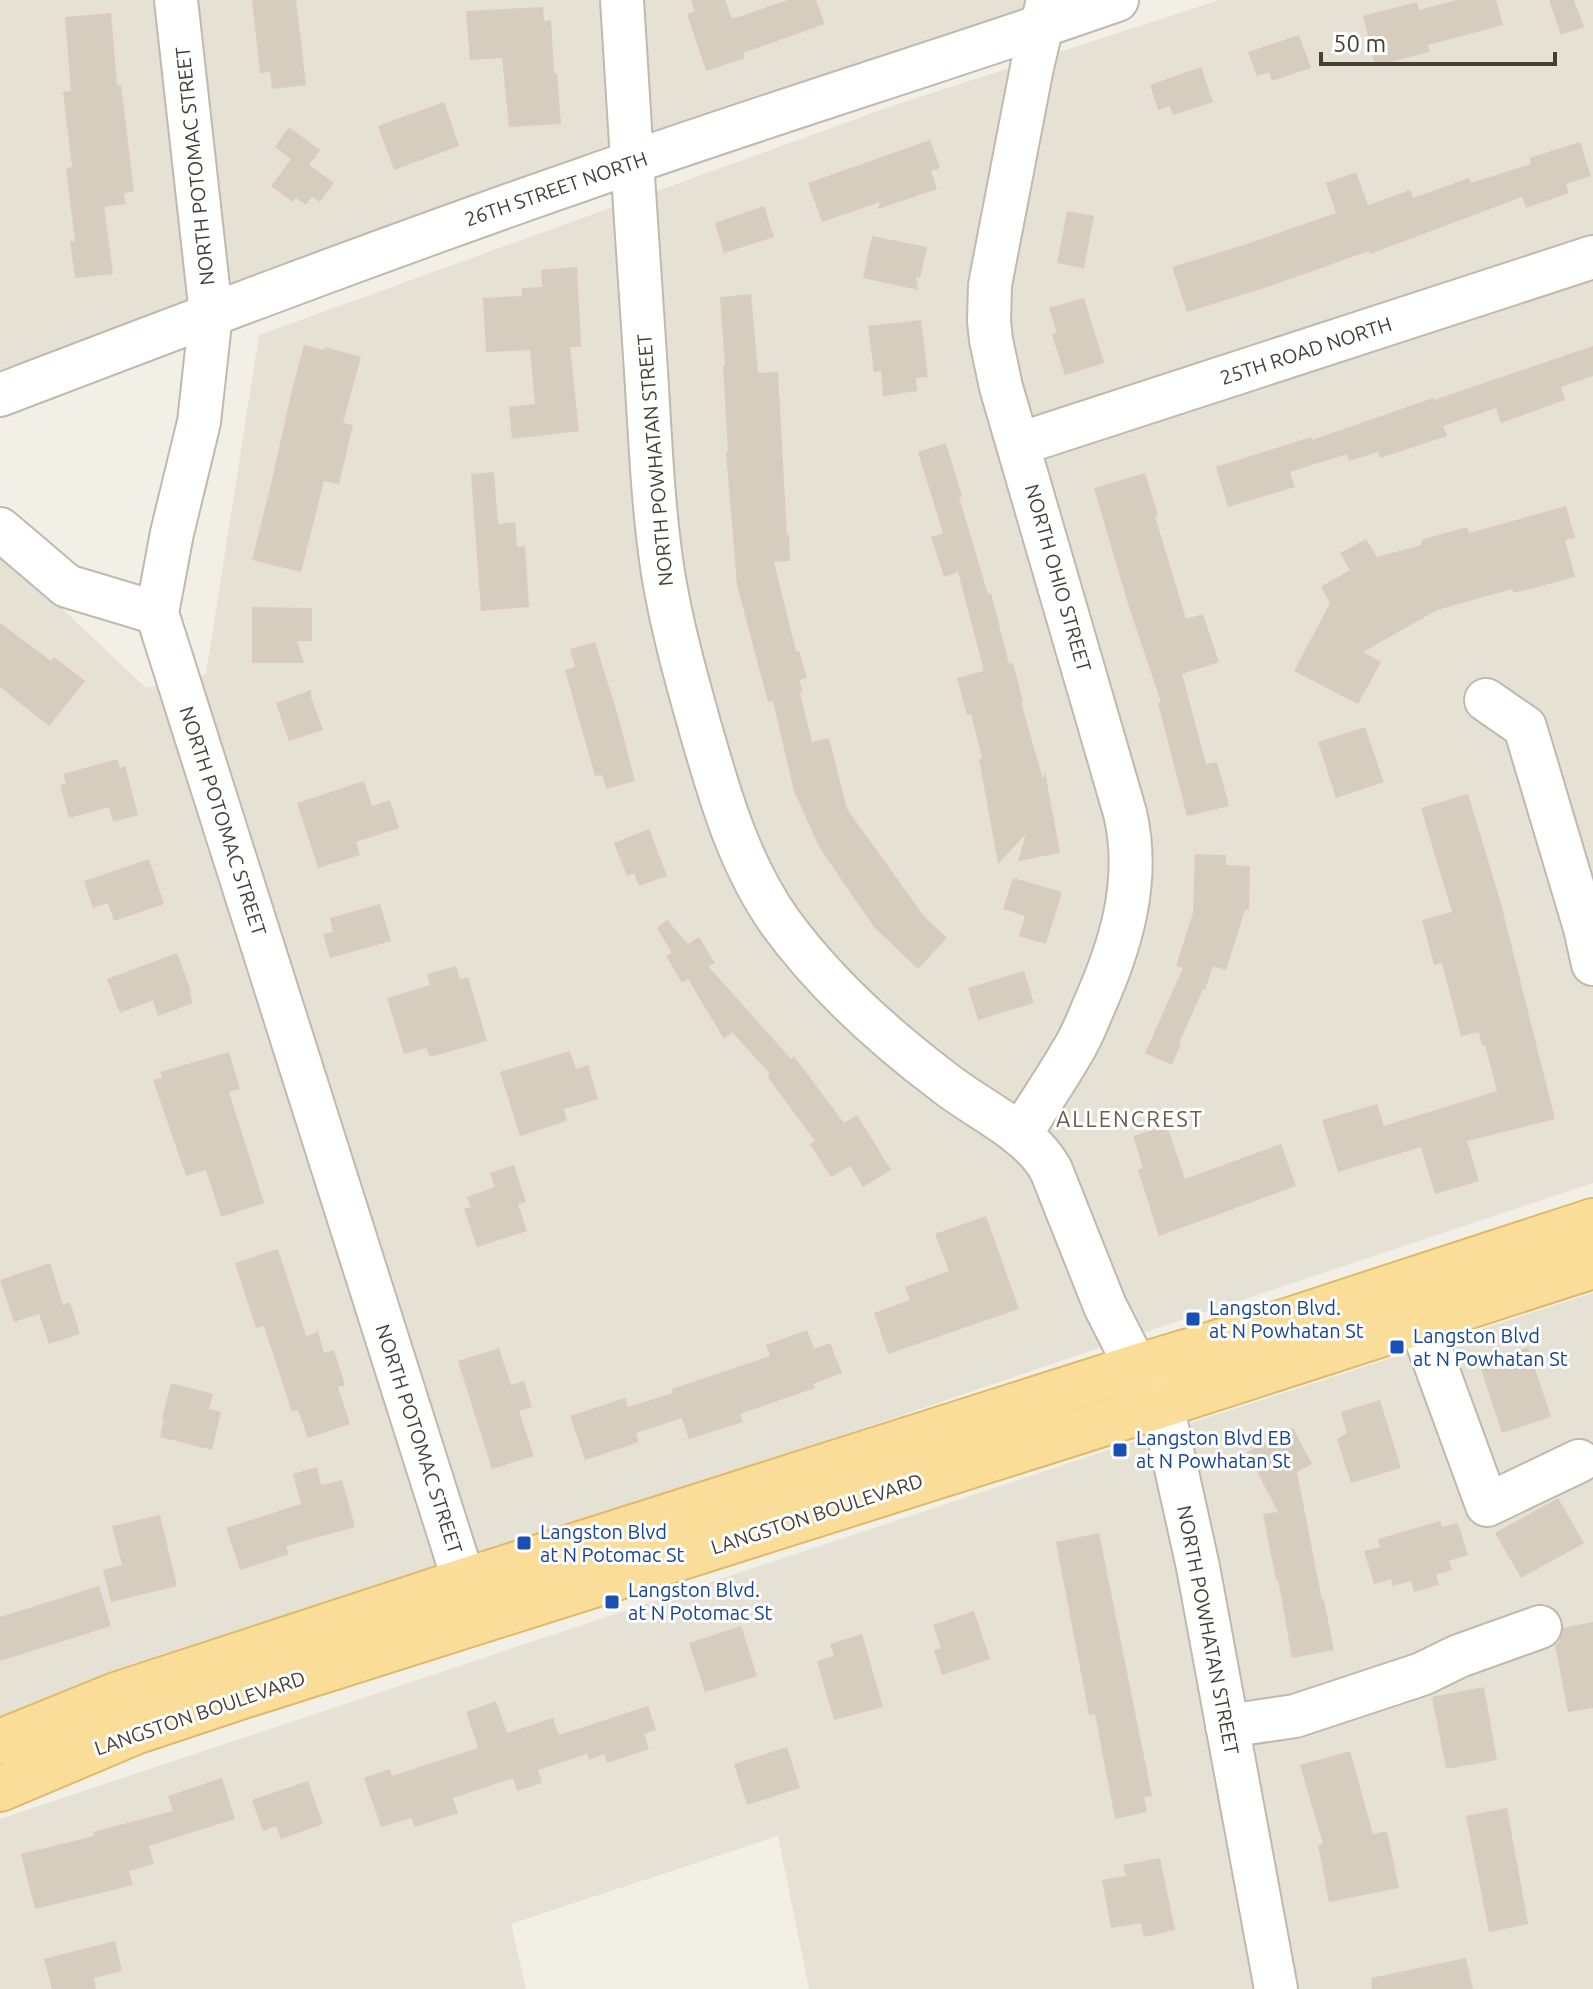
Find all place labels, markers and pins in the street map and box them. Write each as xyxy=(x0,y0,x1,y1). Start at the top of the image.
place label: Langston Blvd. at N Powhatan St xyxy=(1209,1296,1364,1342)
marker: Langston Blvd. at N Powhatan St xyxy=(1184,1310,1202,1328)
place label: Langston Blvd at N Powhatan St xyxy=(1413,1324,1568,1370)
marker: Langston Blvd at N Powhatan St xyxy=(1388,1338,1406,1356)
place label: Langston Blvd EB at N Powhatan St xyxy=(1136,1426,1291,1472)
marker: Langston Blvd EB at N Powhatan St xyxy=(1111,1441,1129,1459)
place label: Langston Blvd at N Potomac St xyxy=(540,1520,684,1566)
marker: Langston Blvd at N Potomac St xyxy=(515,1534,533,1552)
place label: Langston Blvd. at N Potomac St xyxy=(628,1578,772,1624)
marker: Langston Blvd. at N Potomac St xyxy=(603,1593,621,1611)

